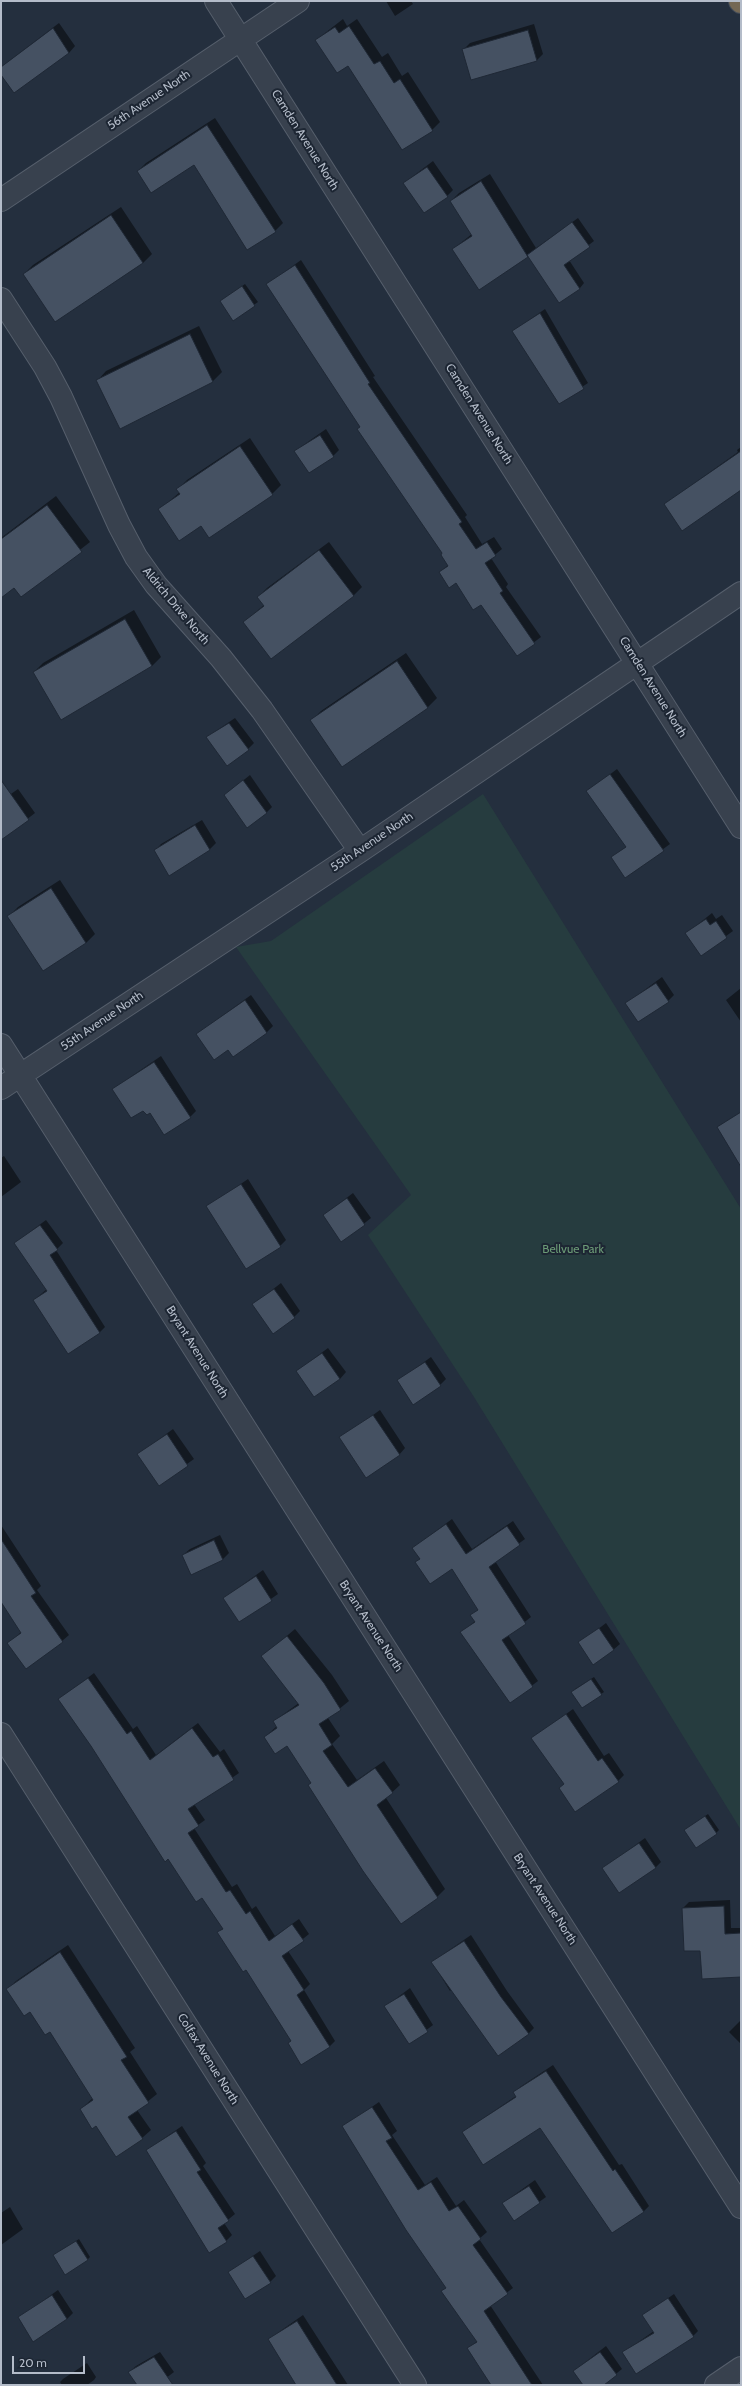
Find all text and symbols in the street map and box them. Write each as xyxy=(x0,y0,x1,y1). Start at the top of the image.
street label: 56th Avenue North xyxy=(105,67,193,133)
street label: Camden Avenue North xyxy=(268,87,342,193)
street label: Camden Avenue North xyxy=(442,361,516,467)
street label: Aldrich Drive North xyxy=(139,564,213,648)
street label: Camden Avenue North xyxy=(616,634,690,740)
street label: 55th Avenue North xyxy=(328,809,416,875)
street label: 55th Avenue North xyxy=(58,988,146,1054)
park label: Bellvue Park xyxy=(542,1242,604,1256)
street label: Bryant Avenue North xyxy=(163,1303,231,1401)
street label: Bryant Avenue North xyxy=(336,1578,406,1674)
street label: Bryant Avenue North xyxy=(510,1851,580,1947)
street label: Colfax Avenue North xyxy=(174,2011,242,2107)
scale bar xyxy=(14,2348,87,2374)
text: 20 m xyxy=(19,2355,47,2370)

